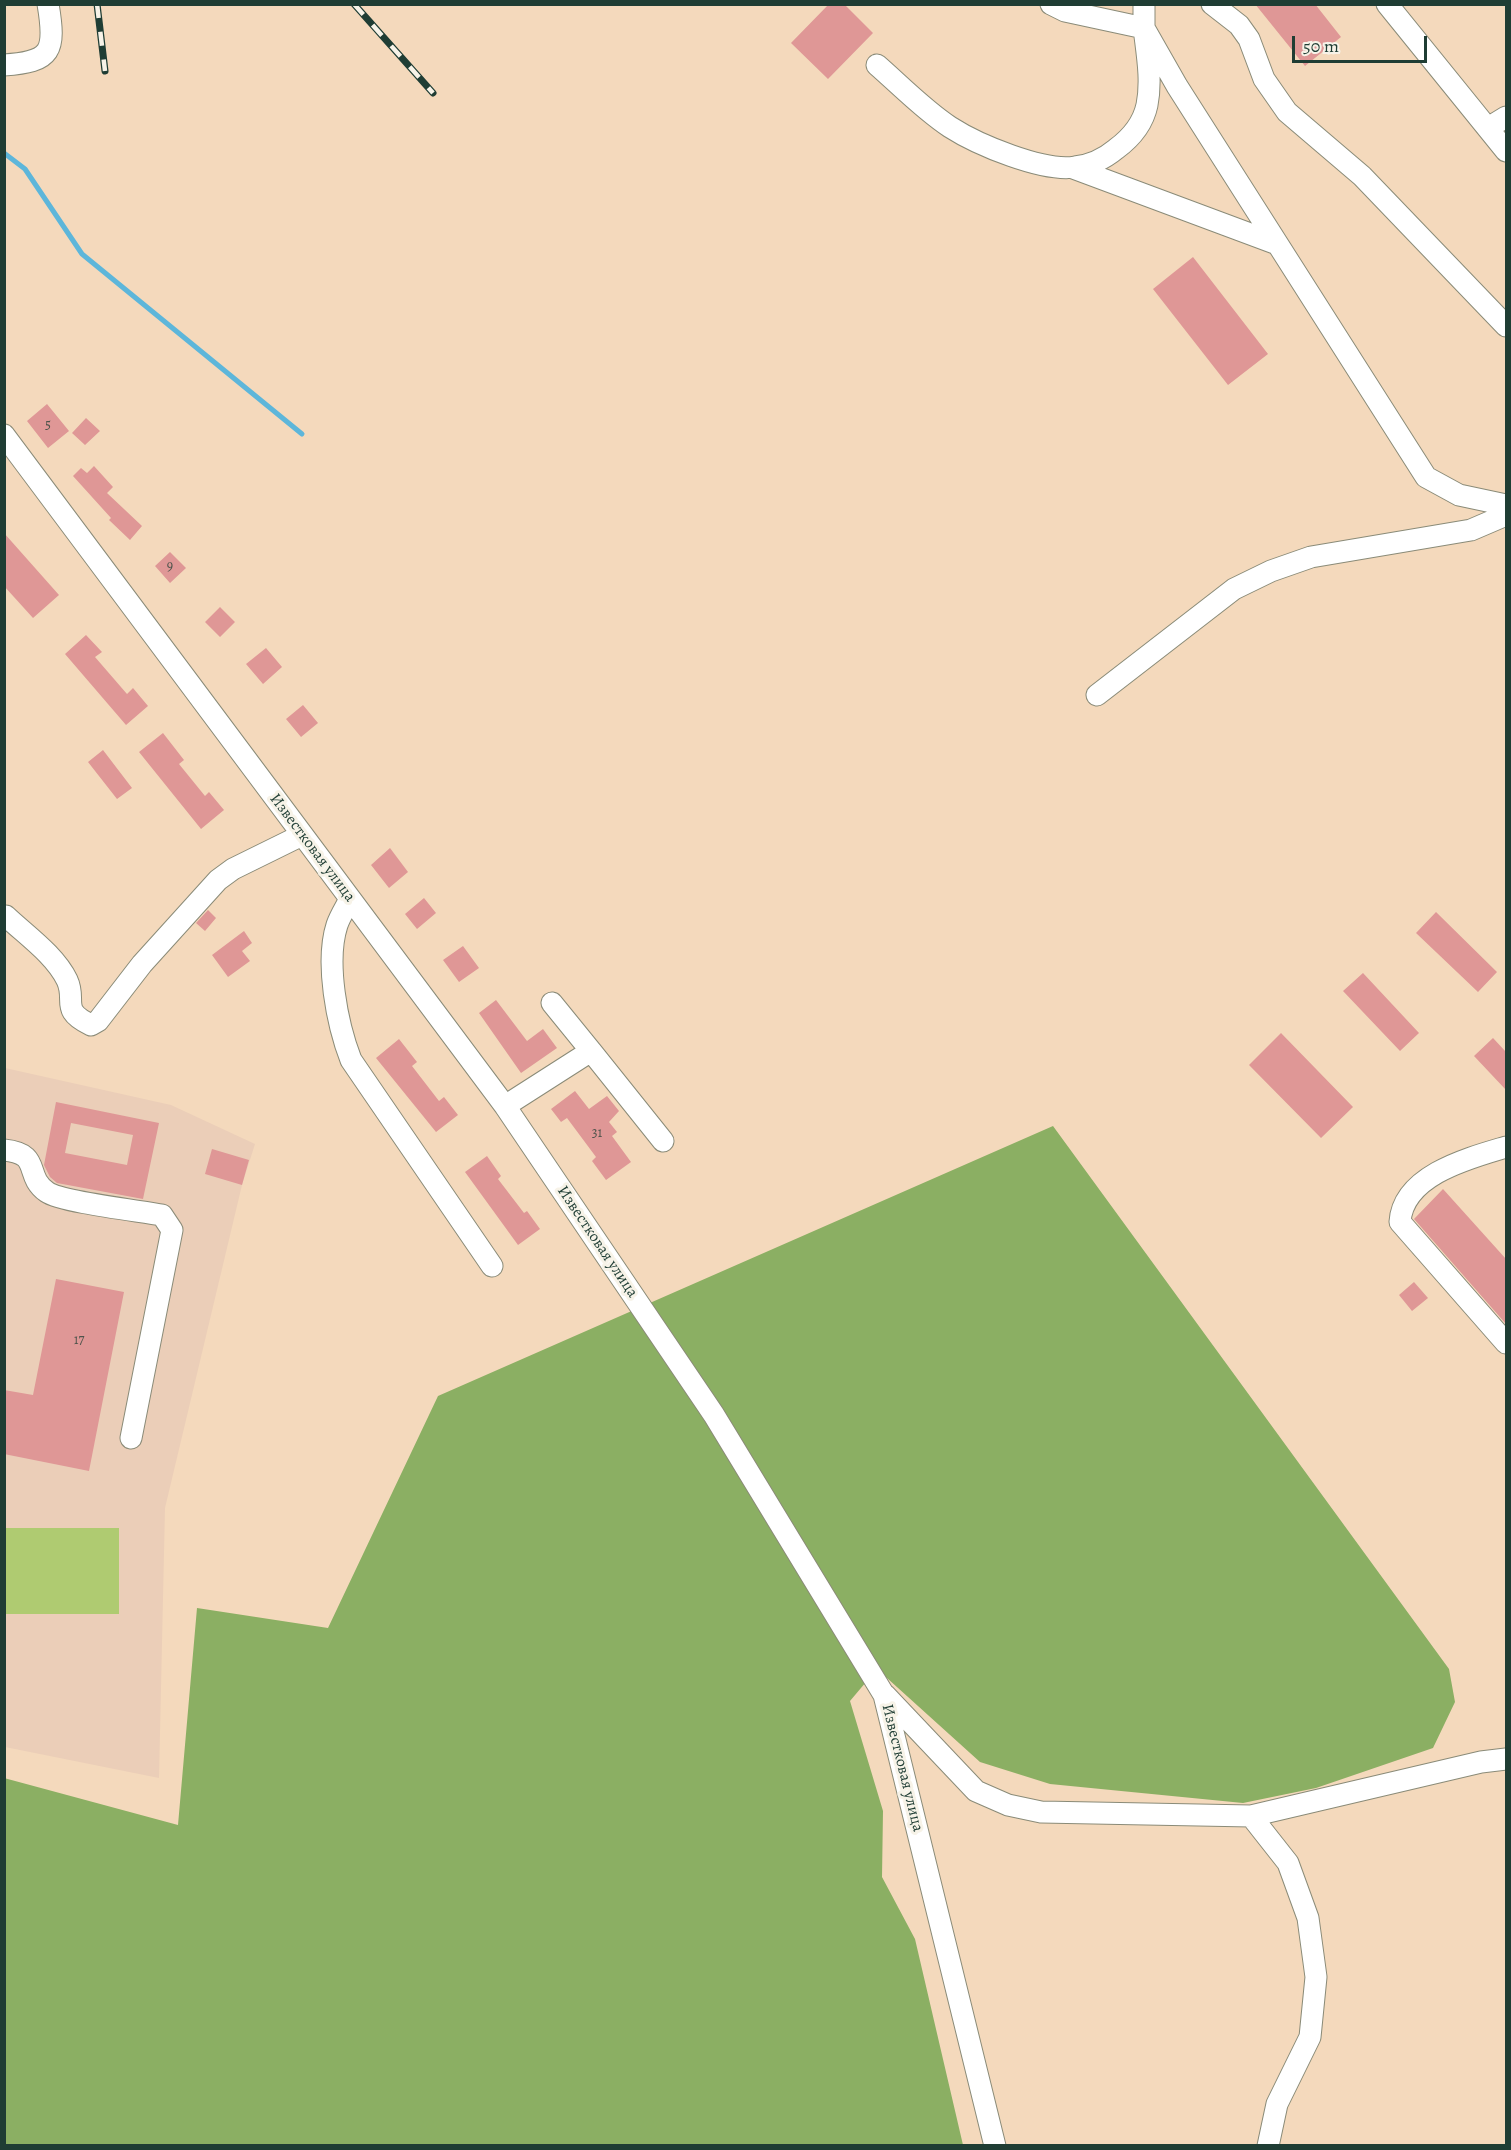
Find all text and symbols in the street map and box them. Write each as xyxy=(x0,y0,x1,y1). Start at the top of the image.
scale bar xyxy=(1295,24,1430,62)
text: 50 m xyxy=(1303,34,1339,58)
house number: 5 xyxy=(45,418,51,434)
house number: 9 xyxy=(167,559,173,575)
street label: Известковая улица xyxy=(265,790,359,906)
house number: 31 xyxy=(592,1126,602,1142)
street label: Известковая улица xyxy=(553,1182,641,1302)
house number: 17 xyxy=(74,1333,84,1349)
street label: Известковая улица xyxy=(877,1702,927,1834)

